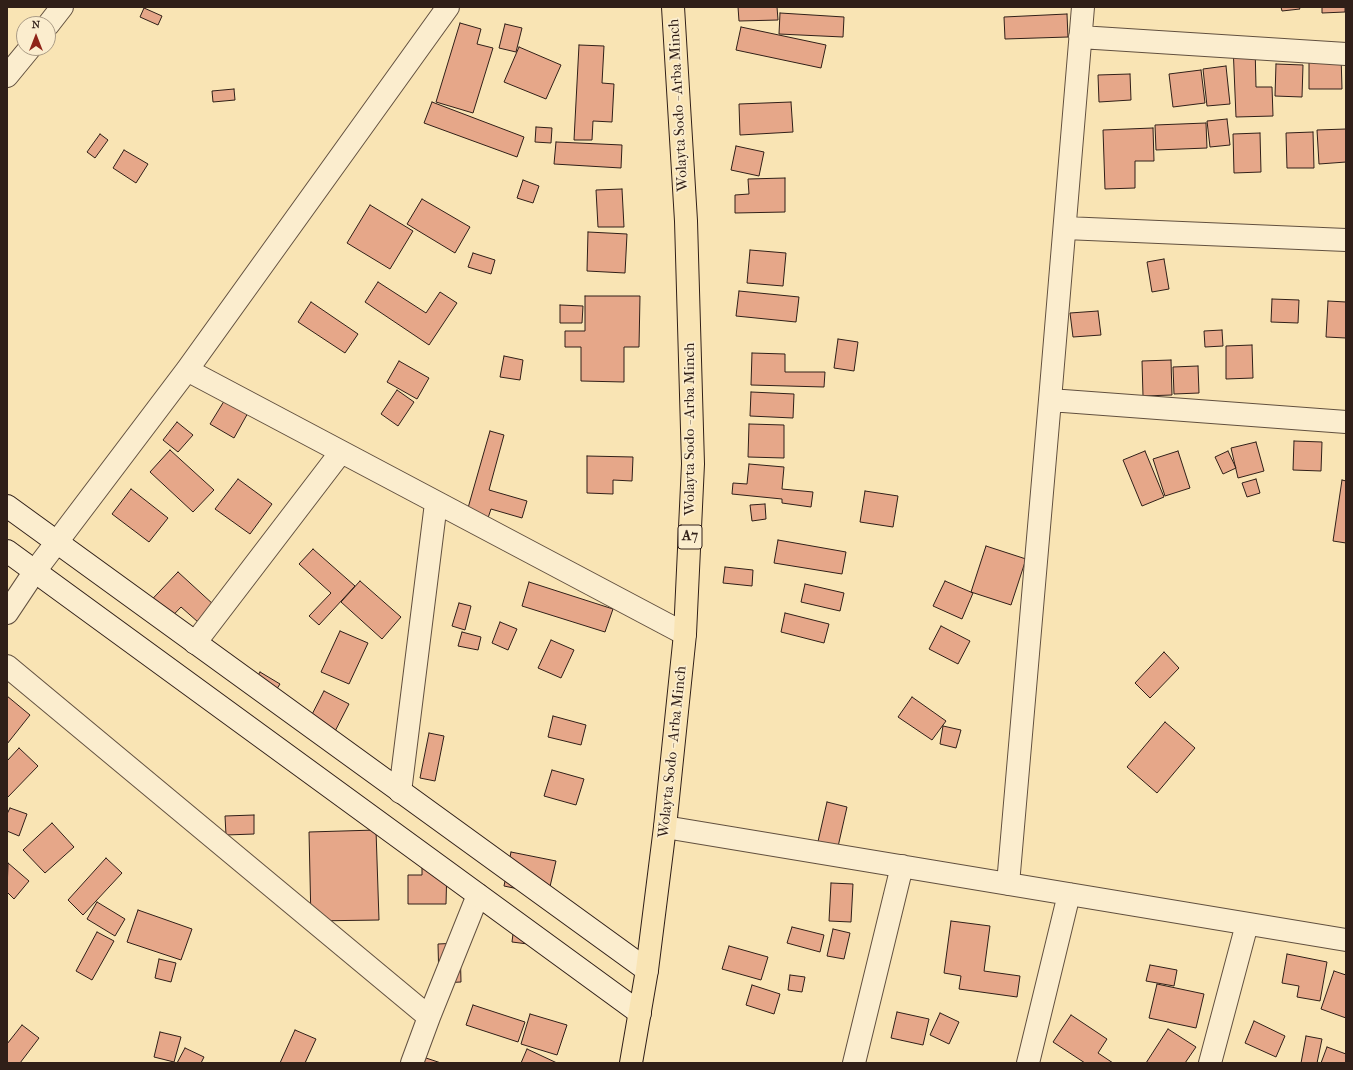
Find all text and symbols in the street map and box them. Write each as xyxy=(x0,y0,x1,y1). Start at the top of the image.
north arrow xyxy=(16,16,56,56)
text: N xyxy=(32,18,40,31)
street label: Wolayta Sodo - Arba Minch xyxy=(665,18,693,192)
street label: Wolayta Sodo - Arba Minch xyxy=(681,343,699,515)
road number: A7 xyxy=(678,525,702,549)
street label: Wolayta Sodo - Arba Minch xyxy=(655,665,691,839)

